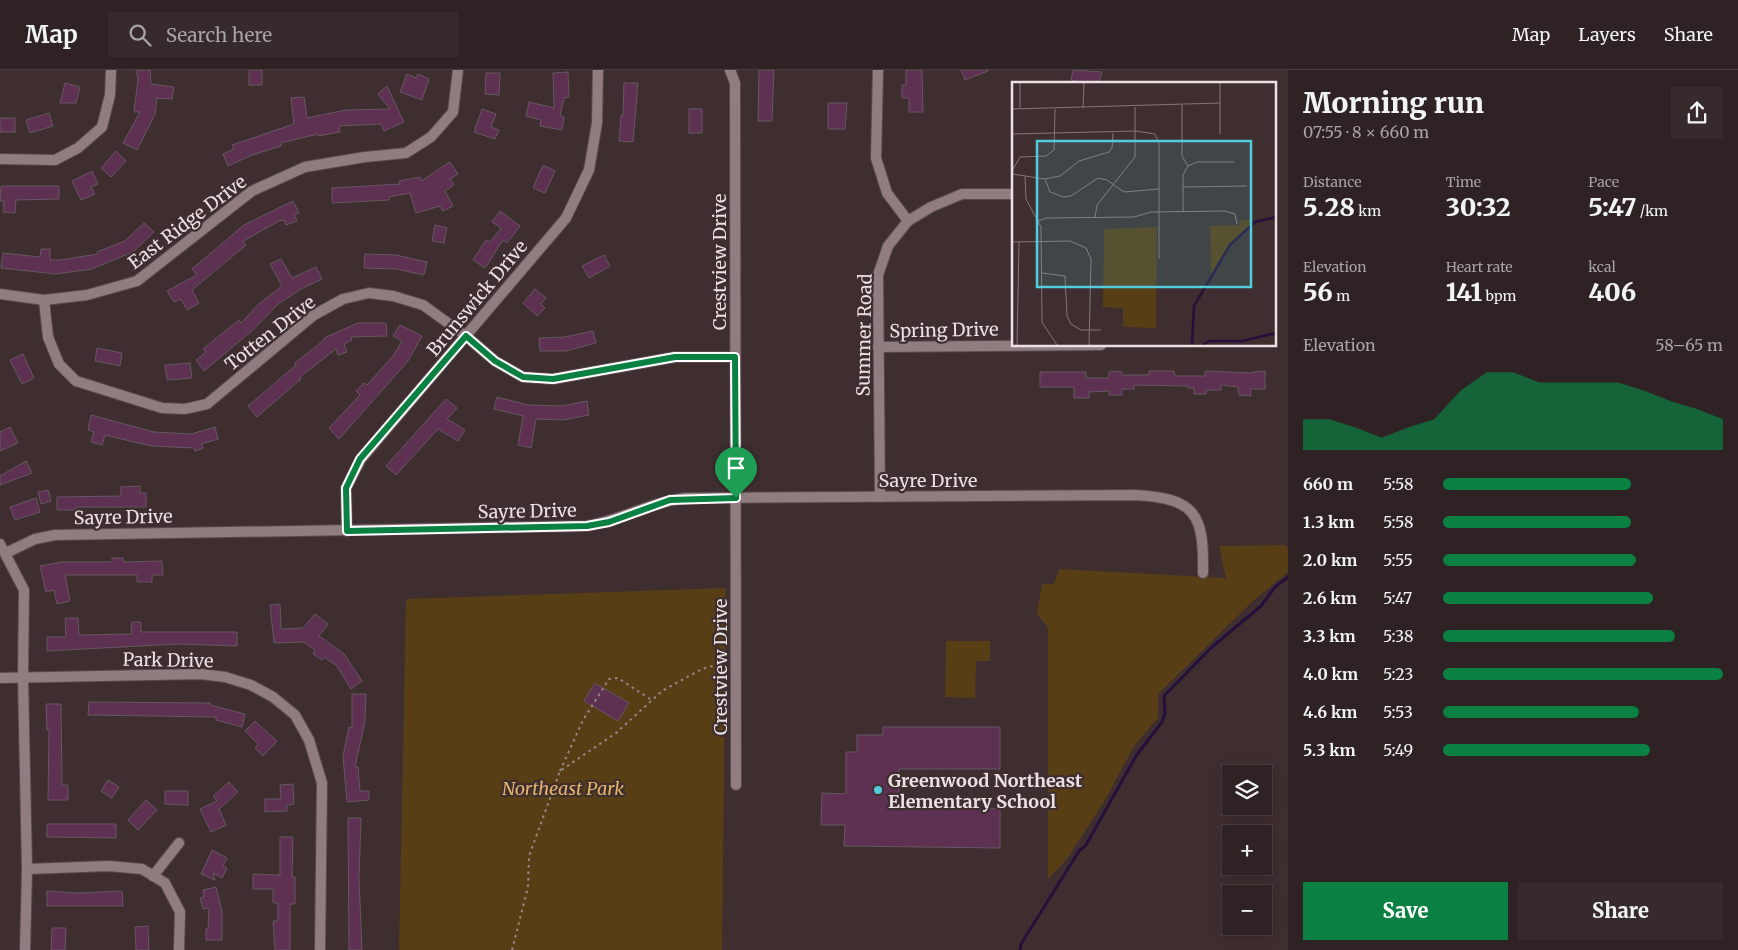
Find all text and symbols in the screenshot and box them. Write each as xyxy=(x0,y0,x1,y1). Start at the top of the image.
search box xyxy=(108,12,458,57)
text: Map xyxy=(25,19,78,50)
icon: search xyxy=(126,21,154,49)
text: Search here xyxy=(166,23,272,47)
text: Map xyxy=(1512,23,1550,46)
text: Layers xyxy=(1578,23,1636,46)
text: Share xyxy=(1664,23,1713,46)
inset map xyxy=(1012,82,1276,346)
text: Morning run xyxy=(1303,85,1484,121)
button: share xyxy=(1671,87,1723,139)
text: 07:55 · 8 × 660 m xyxy=(1303,122,1429,142)
street label: East Ridge Drive xyxy=(123,170,251,274)
text: Distance xyxy=(1303,173,1362,191)
text: Time xyxy=(1446,173,1481,191)
text: Pace xyxy=(1588,173,1619,191)
text: 5.28 xyxy=(1303,191,1355,223)
text: 30:32 xyxy=(1446,191,1511,223)
text: 5:47 xyxy=(1588,191,1636,223)
street label: Crestview Drive xyxy=(708,194,731,330)
text: km xyxy=(1355,202,1381,220)
text: /km xyxy=(1636,202,1668,220)
street label: Brunswick Drive xyxy=(422,235,532,361)
text: Elevation xyxy=(1303,258,1367,276)
text: Heart rate xyxy=(1446,258,1513,276)
text: kcal xyxy=(1588,258,1616,276)
street label: Summer Road xyxy=(851,273,877,397)
text: 56 xyxy=(1303,276,1333,308)
text: 141 xyxy=(1446,276,1482,308)
text: 406 xyxy=(1588,276,1636,308)
text: m xyxy=(1333,287,1350,305)
text: bpm xyxy=(1482,287,1516,305)
street label: Totten Drive xyxy=(220,291,320,375)
street label: Spring Drive xyxy=(889,318,999,342)
text: Elevation xyxy=(1303,335,1376,355)
text: 58–65 m xyxy=(1655,335,1723,355)
pin xyxy=(715,447,757,498)
icon: arrive xyxy=(722,454,750,482)
street label: Sayre Drive xyxy=(879,469,977,492)
text: 660 m xyxy=(1303,474,1353,494)
text: 5:58 xyxy=(1383,474,1414,494)
street label: Sayre Drive xyxy=(477,499,577,523)
street label: Sayre Drive xyxy=(73,505,173,529)
text: 1.3 km xyxy=(1303,512,1355,532)
text: 5:58 xyxy=(1383,512,1414,532)
text: 2.0 km xyxy=(1303,550,1357,570)
text: 5:55 xyxy=(1383,550,1413,570)
text: 2.6 km xyxy=(1303,588,1357,608)
text: 5:47 xyxy=(1383,588,1412,608)
street label: Crestview Drive xyxy=(709,599,732,735)
text: 3.3 km xyxy=(1303,626,1356,646)
text: 5:38 xyxy=(1383,626,1413,646)
street label: Park Drive xyxy=(122,648,214,672)
text: 4.0 km xyxy=(1303,664,1358,684)
text: 5:23 xyxy=(1383,664,1413,684)
text: 4.6 km xyxy=(1303,702,1357,722)
text: 5:53 xyxy=(1383,702,1413,722)
text: 5.3 km xyxy=(1303,740,1356,760)
text: 5:49 xyxy=(1383,740,1413,760)
map controls xyxy=(1222,765,1272,935)
button: layers xyxy=(1222,765,1272,815)
place label: Greenwood Northeast Elementary School xyxy=(888,769,1083,813)
park label: Northeast Park xyxy=(502,777,624,800)
marker: Greenwood Northeast Elementary School xyxy=(872,784,884,796)
button: + xyxy=(1222,825,1272,875)
button: Save xyxy=(1303,882,1508,940)
button: Share xyxy=(1518,882,1723,940)
button: − xyxy=(1222,885,1272,935)

